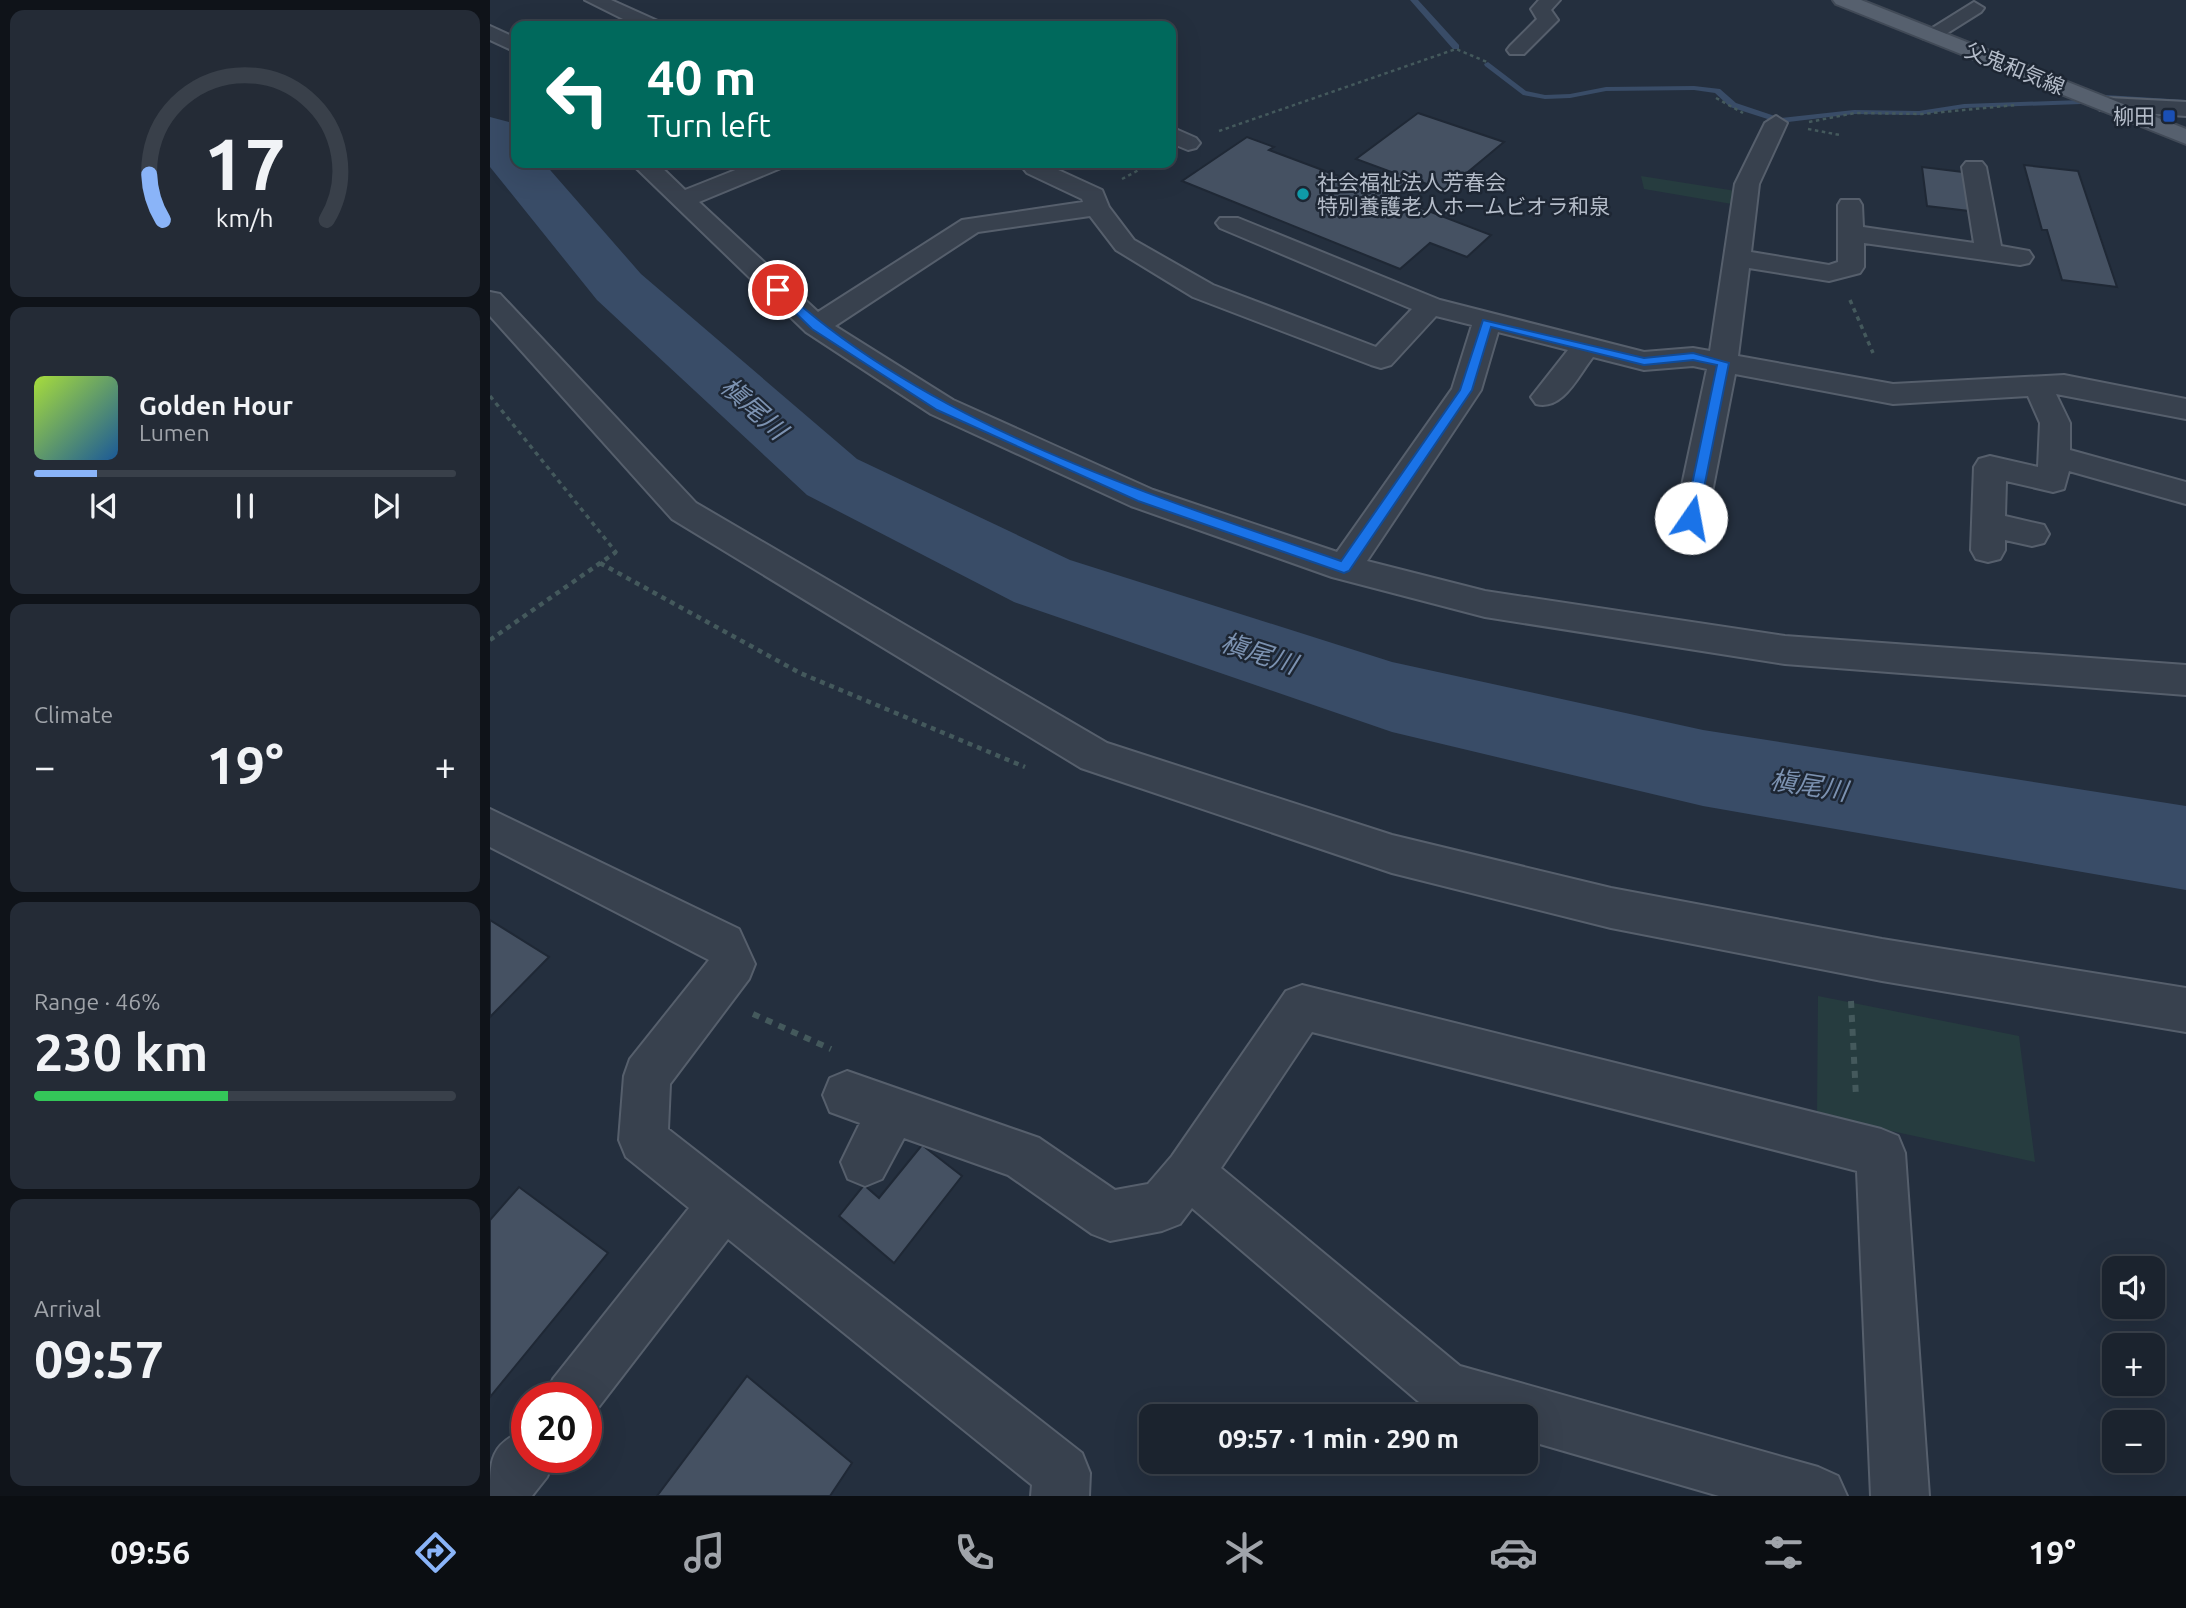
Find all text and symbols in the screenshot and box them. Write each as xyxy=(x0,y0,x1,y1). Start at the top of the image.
street label: 父鬼和気線 xyxy=(1962,37,2068,99)
icon: left xyxy=(532,49,623,140)
text: 40 m xyxy=(647,49,756,104)
place label: 柳田 xyxy=(2113,104,2155,128)
text: Turn left xyxy=(647,107,771,143)
marker: 柳田 xyxy=(2161,108,2177,124)
text: 17 xyxy=(204,122,286,204)
place label: 社会福祉法人芳春会 特別養護老人ホームビオラ和泉 xyxy=(1317,170,1610,218)
marker: 社会福祉法人芳春会 特別養護老人ホームビオラ和泉 xyxy=(1295,186,1311,202)
text: km/h xyxy=(216,203,274,231)
pin xyxy=(748,260,808,320)
icon: arrive xyxy=(759,271,797,309)
water label: 槇尾川 xyxy=(715,371,795,447)
text: Golden Hour xyxy=(139,391,293,420)
text: Lumen xyxy=(139,420,210,445)
position arrow xyxy=(1654,481,1728,555)
icon: previous xyxy=(85,487,123,525)
icon: pause xyxy=(226,487,264,525)
icon: next xyxy=(367,487,405,525)
water label: 槇尾川 xyxy=(1217,627,1303,680)
text: Climate xyxy=(34,702,113,727)
text: 19° xyxy=(206,736,284,794)
text: − xyxy=(34,745,55,787)
text: + xyxy=(435,745,456,787)
water label: 槇尾川 xyxy=(1768,765,1853,806)
text: Range · 46% xyxy=(34,989,161,1014)
text: 230 km xyxy=(34,1023,208,1081)
map controls xyxy=(2102,1256,2165,1473)
button: sound xyxy=(2102,1256,2165,1319)
text: Arrival xyxy=(34,1296,101,1321)
text: 09:57 xyxy=(34,1330,164,1388)
button: + xyxy=(2102,1333,2165,1396)
speed limit sign: 20 xyxy=(511,1382,602,1473)
button: − xyxy=(2102,1410,2165,1473)
text: 09:57 · 1 min · 290 m xyxy=(1218,1424,1459,1453)
icon: directions xyxy=(411,1528,460,1577)
icon: music xyxy=(680,1528,729,1577)
icon: phone xyxy=(950,1528,999,1577)
icon: climate xyxy=(1220,1528,1269,1577)
icon: car xyxy=(1489,1528,1538,1577)
icon: filters xyxy=(1759,1528,1808,1577)
text: 09:56 xyxy=(110,1534,190,1570)
text: 19° xyxy=(2028,1534,2076,1570)

